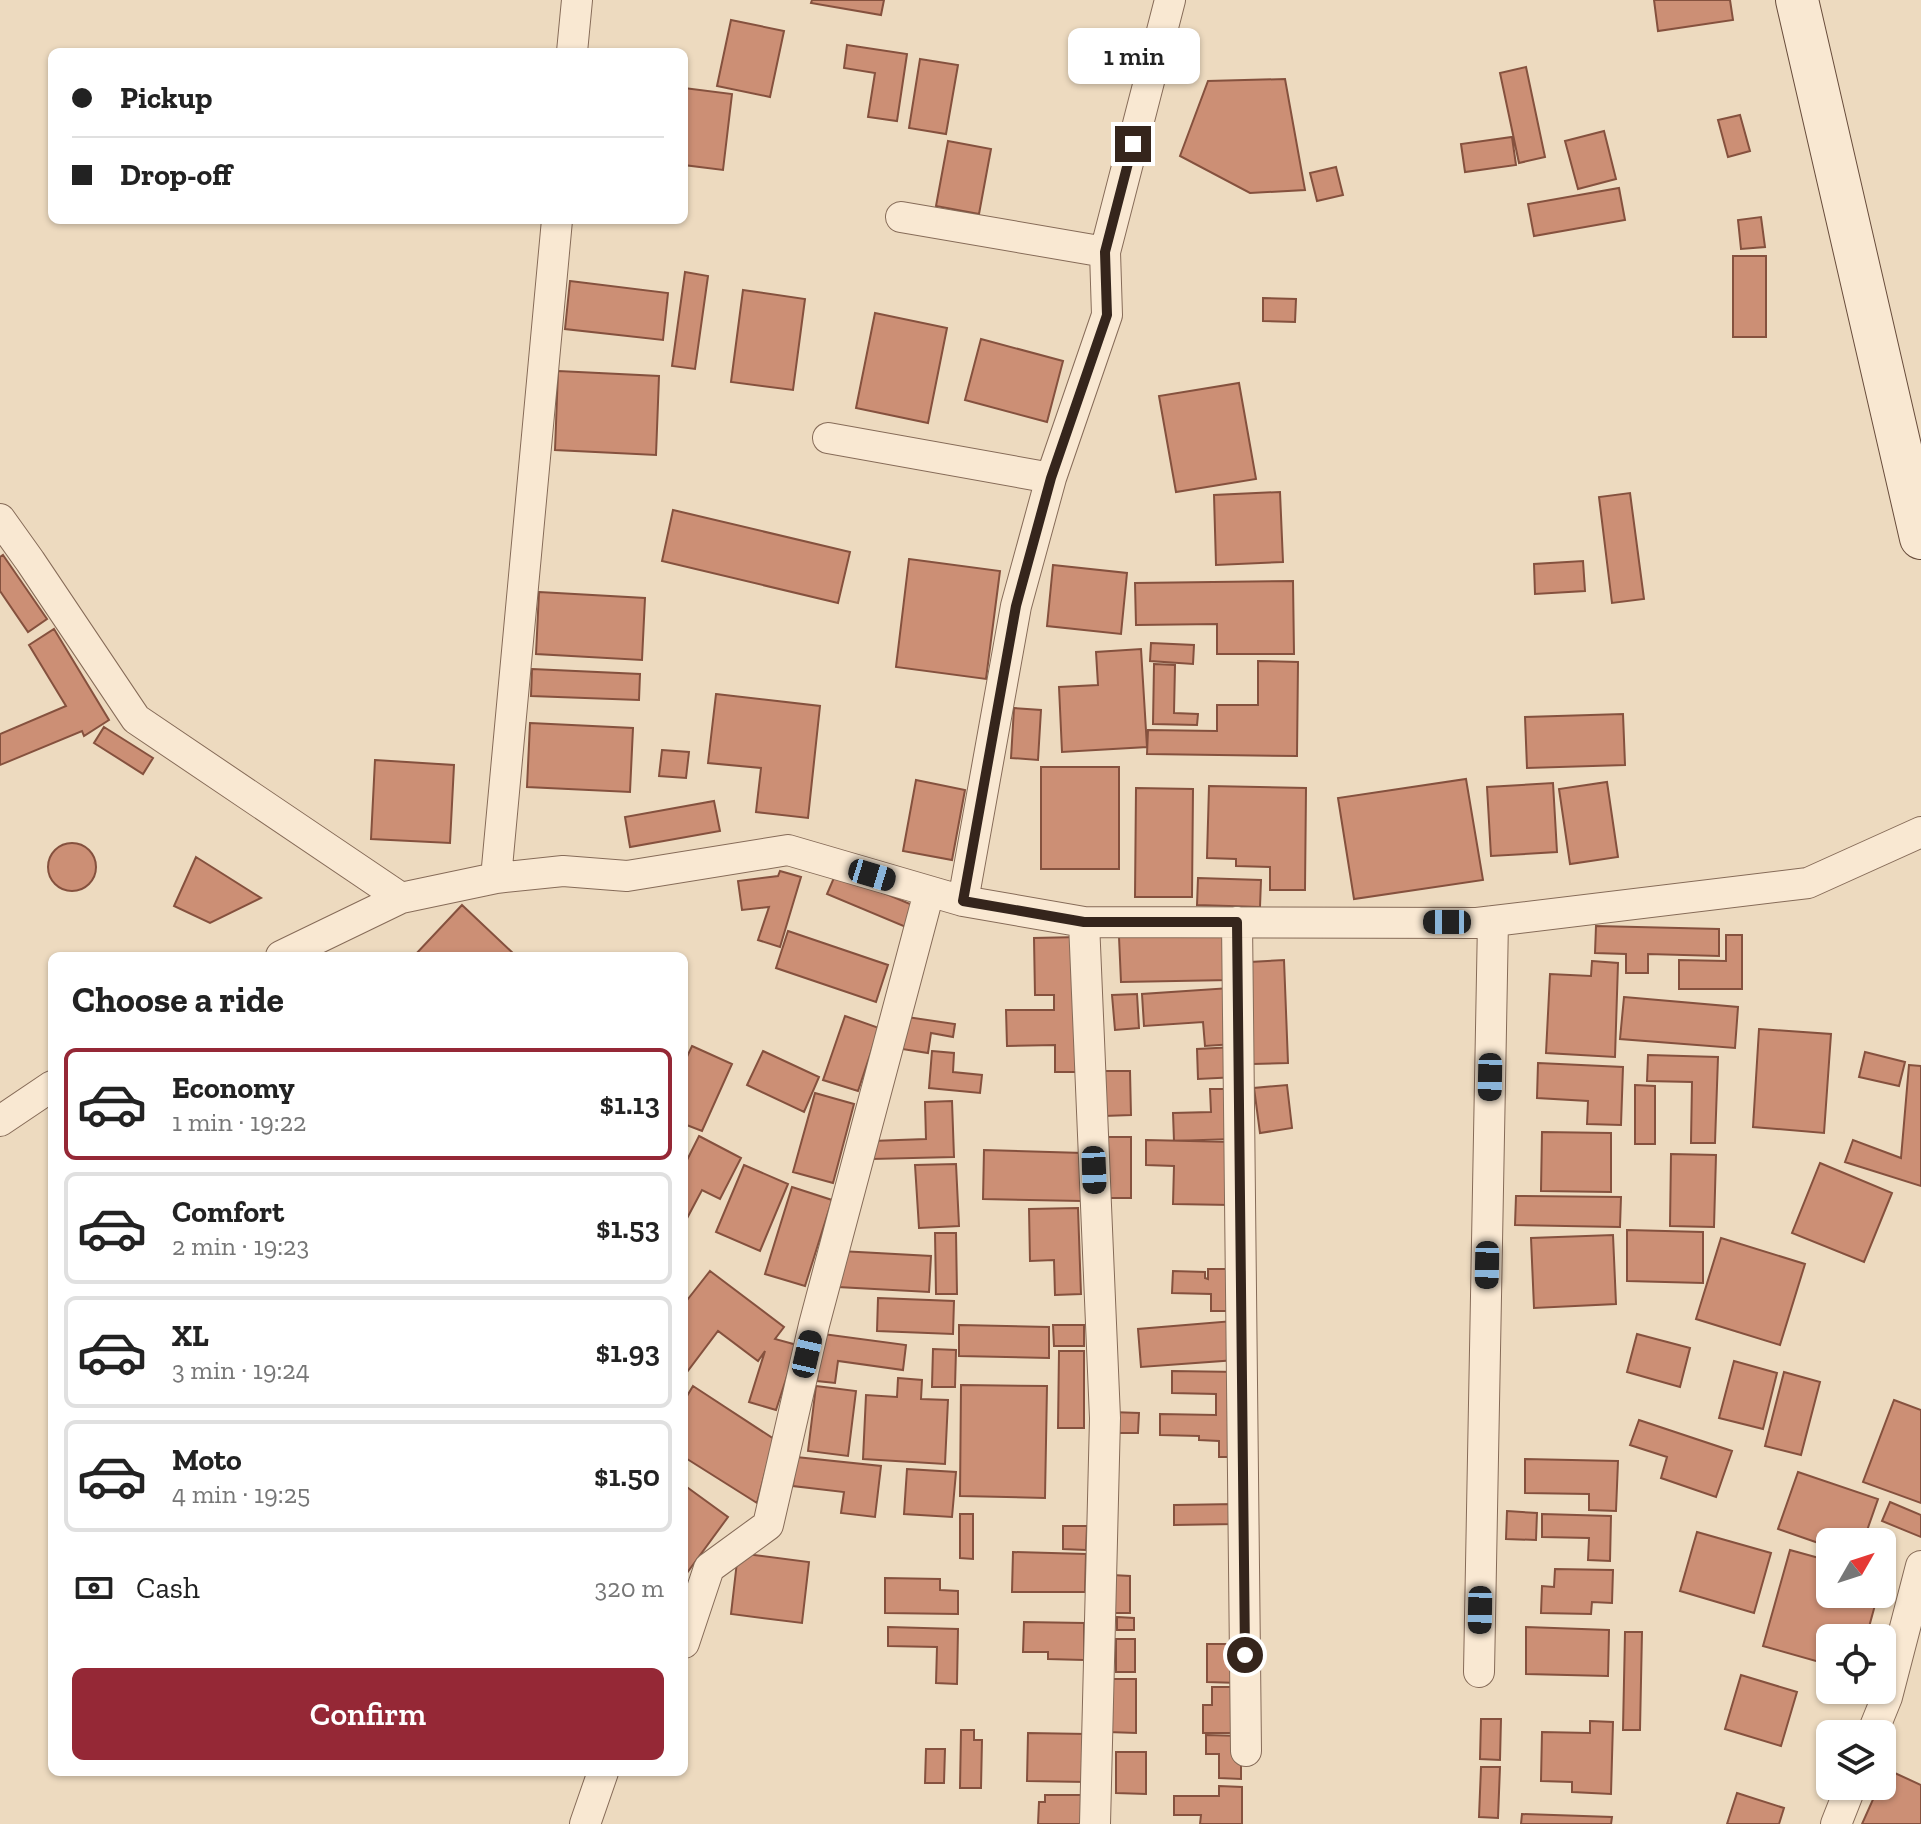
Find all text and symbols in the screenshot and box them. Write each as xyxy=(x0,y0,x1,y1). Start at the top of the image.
callout: 1 min xyxy=(1067,28,1199,84)
text: 1 min xyxy=(1103,40,1165,72)
text: Pickup xyxy=(120,80,212,116)
route end xyxy=(1115,126,1151,162)
text: Drop-off xyxy=(120,157,232,193)
car xyxy=(846,857,898,893)
car xyxy=(1423,910,1471,934)
text: Choose a ride xyxy=(72,978,284,1021)
car xyxy=(1478,1053,1502,1101)
icon: car xyxy=(76,1068,148,1140)
text: Economy xyxy=(172,1070,295,1106)
text: $1.13 xyxy=(600,1086,660,1122)
text: 1 min · 19:22 xyxy=(172,1106,306,1138)
car xyxy=(1081,1146,1107,1194)
icon: car xyxy=(76,1192,148,1264)
text: Comfort xyxy=(172,1194,284,1230)
text: $1.53 xyxy=(596,1210,660,1246)
text: 2 min · 19:23 xyxy=(172,1230,309,1262)
car xyxy=(1475,1241,1499,1289)
icon: car xyxy=(76,1316,148,1388)
text: XL xyxy=(172,1318,209,1354)
car xyxy=(790,1328,824,1380)
text: $1.93 xyxy=(595,1334,660,1370)
text: 3 min · 19:24 xyxy=(172,1354,310,1386)
icon: car xyxy=(76,1440,148,1512)
text: Moto xyxy=(172,1442,242,1478)
text: $1.50 xyxy=(594,1458,660,1494)
text: 4 min · 19:25 xyxy=(172,1478,310,1510)
north arrow xyxy=(1816,1528,1896,1608)
map controls xyxy=(1816,1528,1896,1800)
icon: cash xyxy=(72,1566,116,1610)
text: Cash xyxy=(136,1570,200,1606)
text: 320 m xyxy=(595,1572,664,1604)
car xyxy=(1468,1586,1492,1634)
button: locate xyxy=(1816,1624,1896,1704)
route start xyxy=(1227,1637,1263,1673)
button: Confirm xyxy=(72,1668,664,1760)
button: layers xyxy=(1816,1720,1896,1800)

